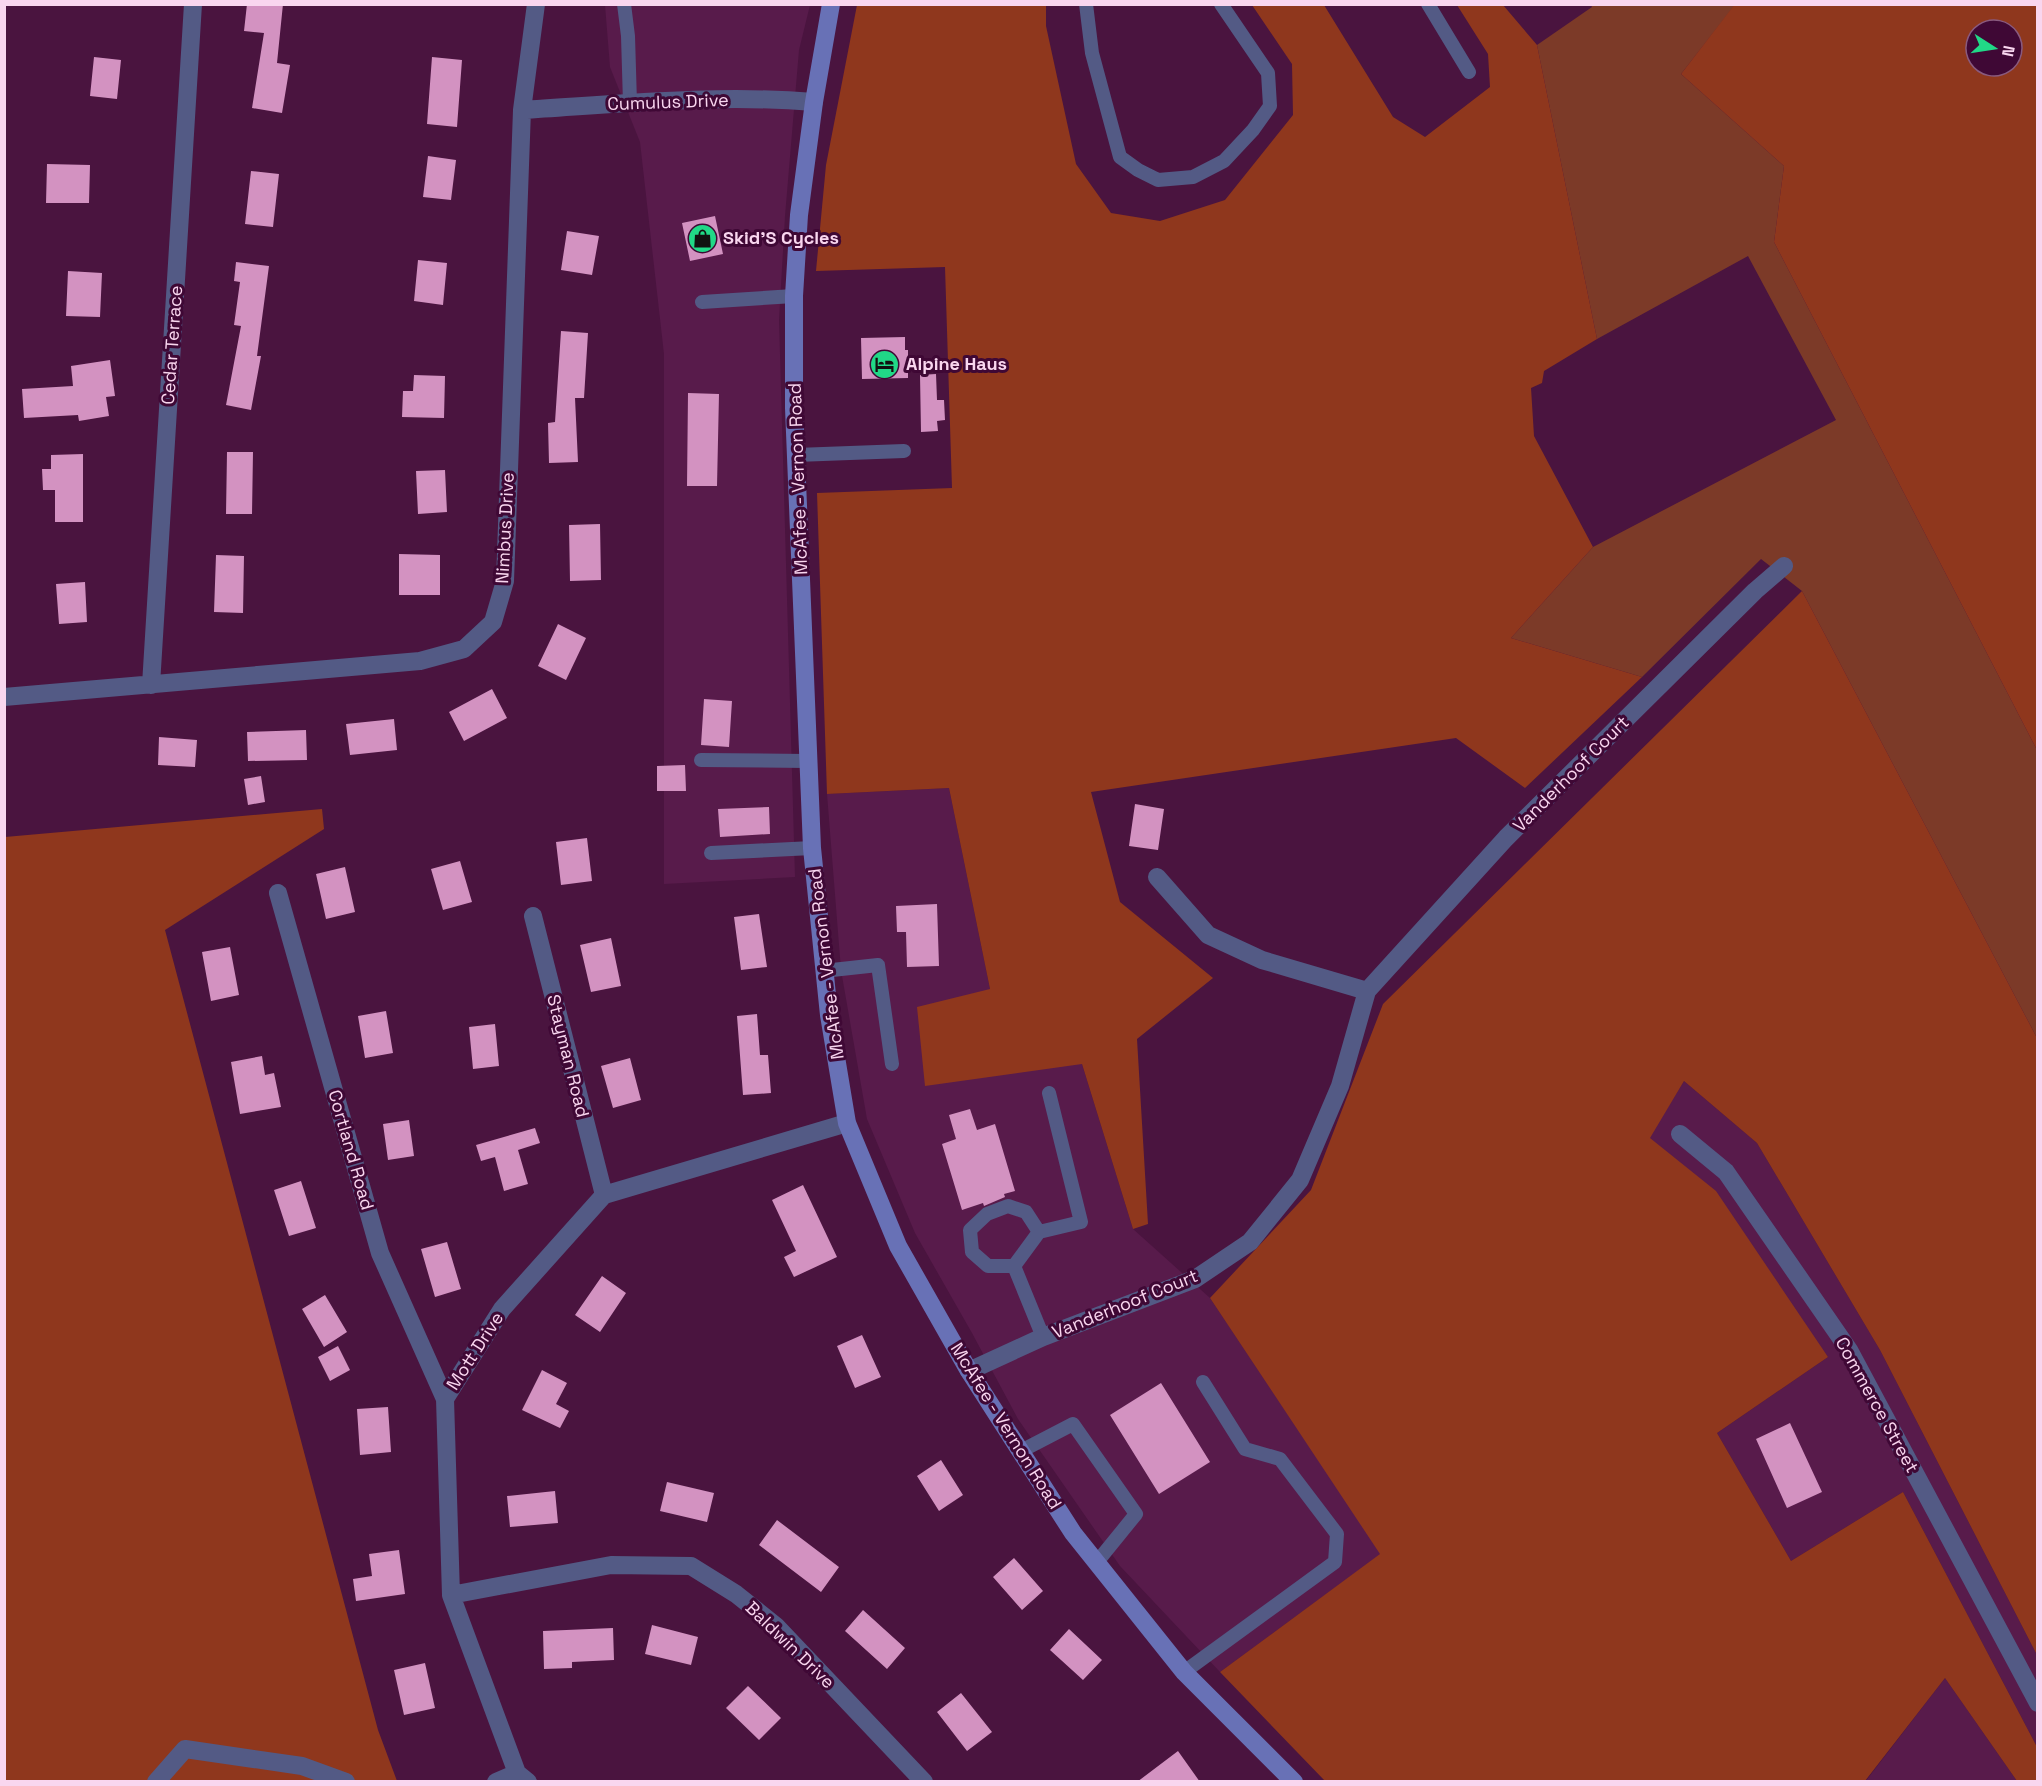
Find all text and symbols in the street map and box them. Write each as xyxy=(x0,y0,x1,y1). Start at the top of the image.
north arrow xyxy=(1964,18,2024,78)
text: N xyxy=(1997,44,2020,58)
street label: Cumulus Drive xyxy=(607,88,729,115)
shop icon: Skid'S Cycles xyxy=(686,222,718,254)
place label: Skid'S Cycles xyxy=(723,226,839,249)
street label: Cedar Terrace xyxy=(156,285,187,405)
hotel icon: Alpine Haus xyxy=(869,348,901,380)
place label: Alpine Haus xyxy=(906,352,1007,375)
street label: McAfee - Vernon Road xyxy=(783,383,812,575)
street label: Nimbus Drive xyxy=(490,472,519,584)
street label: Vanderhoof Court xyxy=(1508,711,1634,837)
street label: McAfee - Vernon Road xyxy=(802,867,849,1061)
street label: Stayman Road xyxy=(542,992,595,1120)
street label: Cortland Road xyxy=(323,1087,380,1213)
street label: Vanderhoof Court xyxy=(1049,1264,1201,1343)
street label: Mott Drive xyxy=(441,1307,508,1394)
street label: Commerce Street xyxy=(1831,1333,1924,1477)
street label: McAfee - Vernon Road xyxy=(946,1338,1067,1513)
street label: Baldwin Drive xyxy=(741,1596,840,1693)

